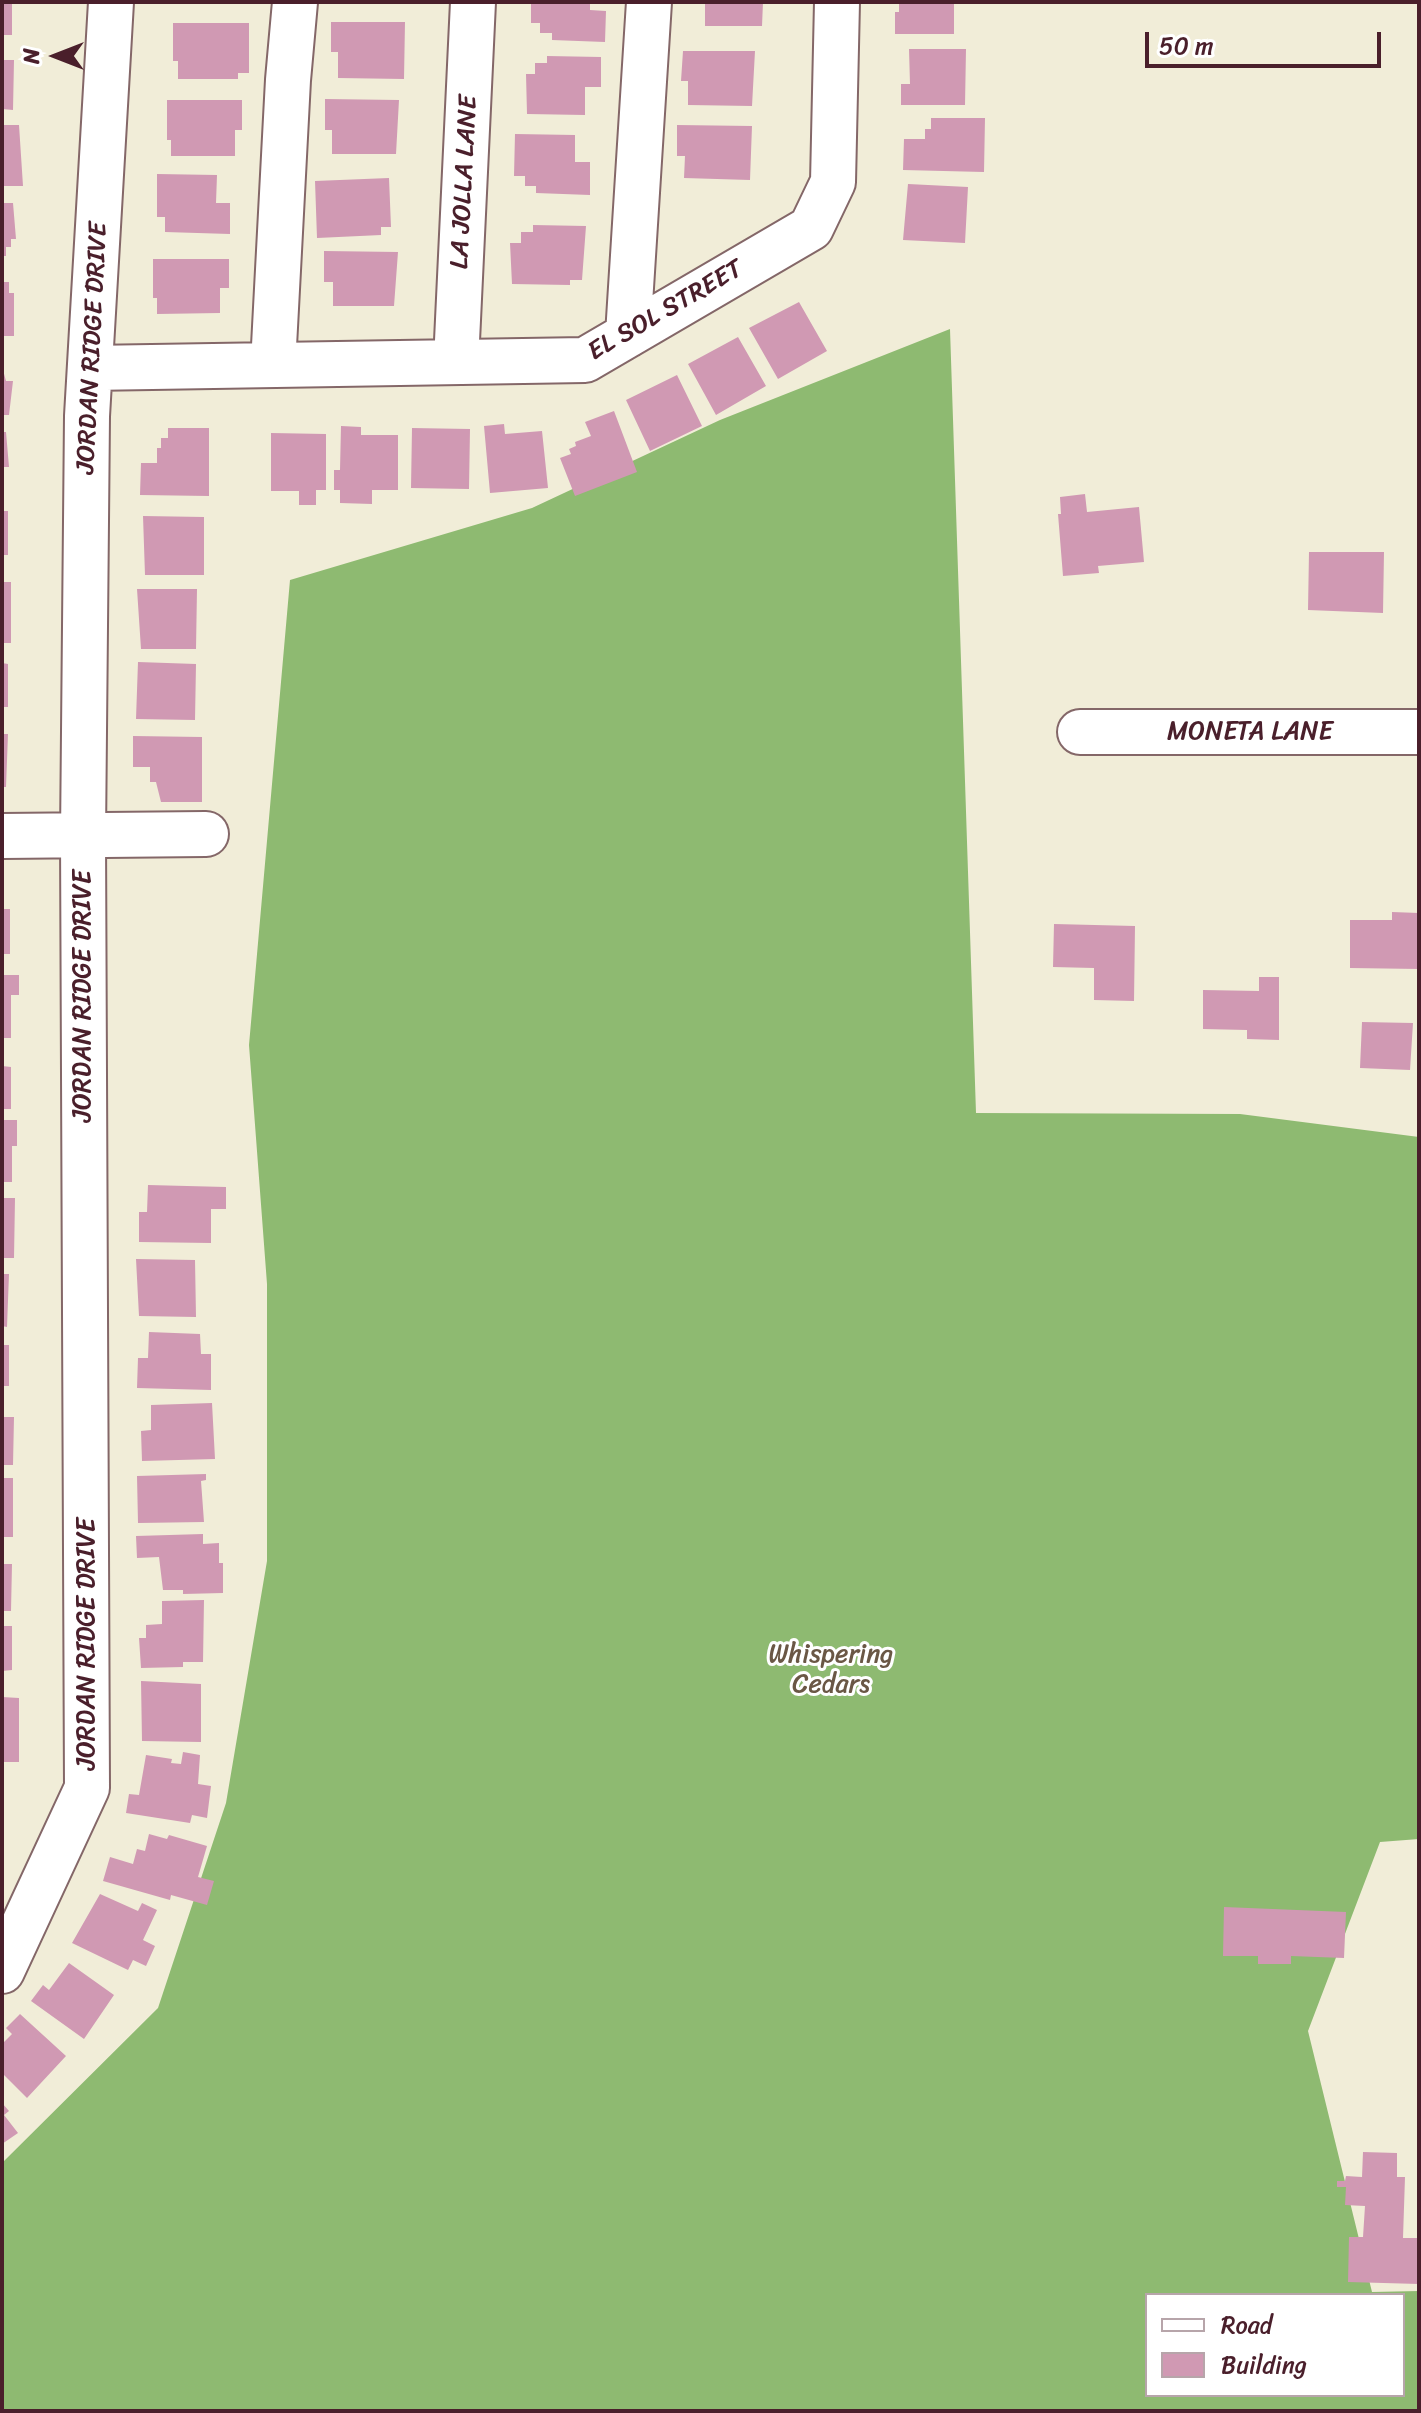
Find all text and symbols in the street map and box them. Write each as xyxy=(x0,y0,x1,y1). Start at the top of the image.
north arrow xyxy=(16,16,96,96)
scale bar xyxy=(1149,16,1385,66)
text: 50 m xyxy=(1159,25,1214,67)
text: N xyxy=(12,48,51,64)
street label: LA JOLLA LANE xyxy=(445,94,485,270)
street label: JORDAN RIDGE DRIVE xyxy=(71,221,115,475)
street label: EL SOL STREET xyxy=(583,254,749,368)
street label: MONETA LANE xyxy=(1167,716,1333,748)
street label: JORDAN RIDGE DRIVE xyxy=(67,870,99,1122)
street label: JORDAN RIDGE DRIVE xyxy=(71,1518,103,1770)
park label: Whispering Cedars xyxy=(769,1639,893,1700)
legend xyxy=(1145,2293,1405,2397)
text: Road xyxy=(1221,2304,1272,2346)
text: Building xyxy=(1221,2344,1307,2386)

